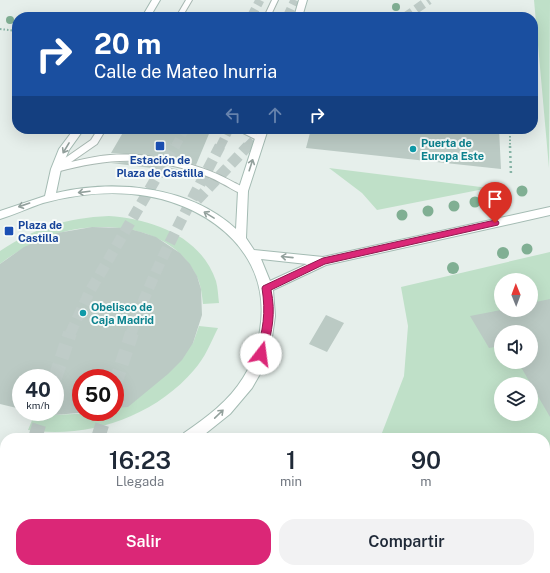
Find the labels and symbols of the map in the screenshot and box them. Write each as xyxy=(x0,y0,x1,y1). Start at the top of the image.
place label: Puerta de Europa Este xyxy=(421,137,484,162)
marker: Estación de Plaza de Castilla xyxy=(154,140,166,152)
one-way arrow xyxy=(61,142,69,154)
marker: Puerta de Europa Este xyxy=(408,144,418,154)
place label: Estación de Plaza de Castilla xyxy=(116,154,204,179)
one-way arrow xyxy=(248,159,256,171)
pin xyxy=(478,182,512,223)
one-way arrow xyxy=(78,188,91,196)
one-way arrow xyxy=(18,202,31,209)
one-way arrow xyxy=(204,211,215,219)
place label: Plaza de Castilla xyxy=(18,219,62,244)
marker: Plaza de Castilla xyxy=(3,225,15,237)
one-way arrow xyxy=(281,254,294,261)
north arrow xyxy=(494,273,538,317)
place label: Obelisco de Caja Madrid xyxy=(91,301,154,326)
marker: Obelisco de Caja Madrid xyxy=(78,308,88,318)
position arrow xyxy=(240,333,282,375)
speed limit sign: 50 xyxy=(72,369,124,421)
one-way arrow xyxy=(214,409,224,419)

